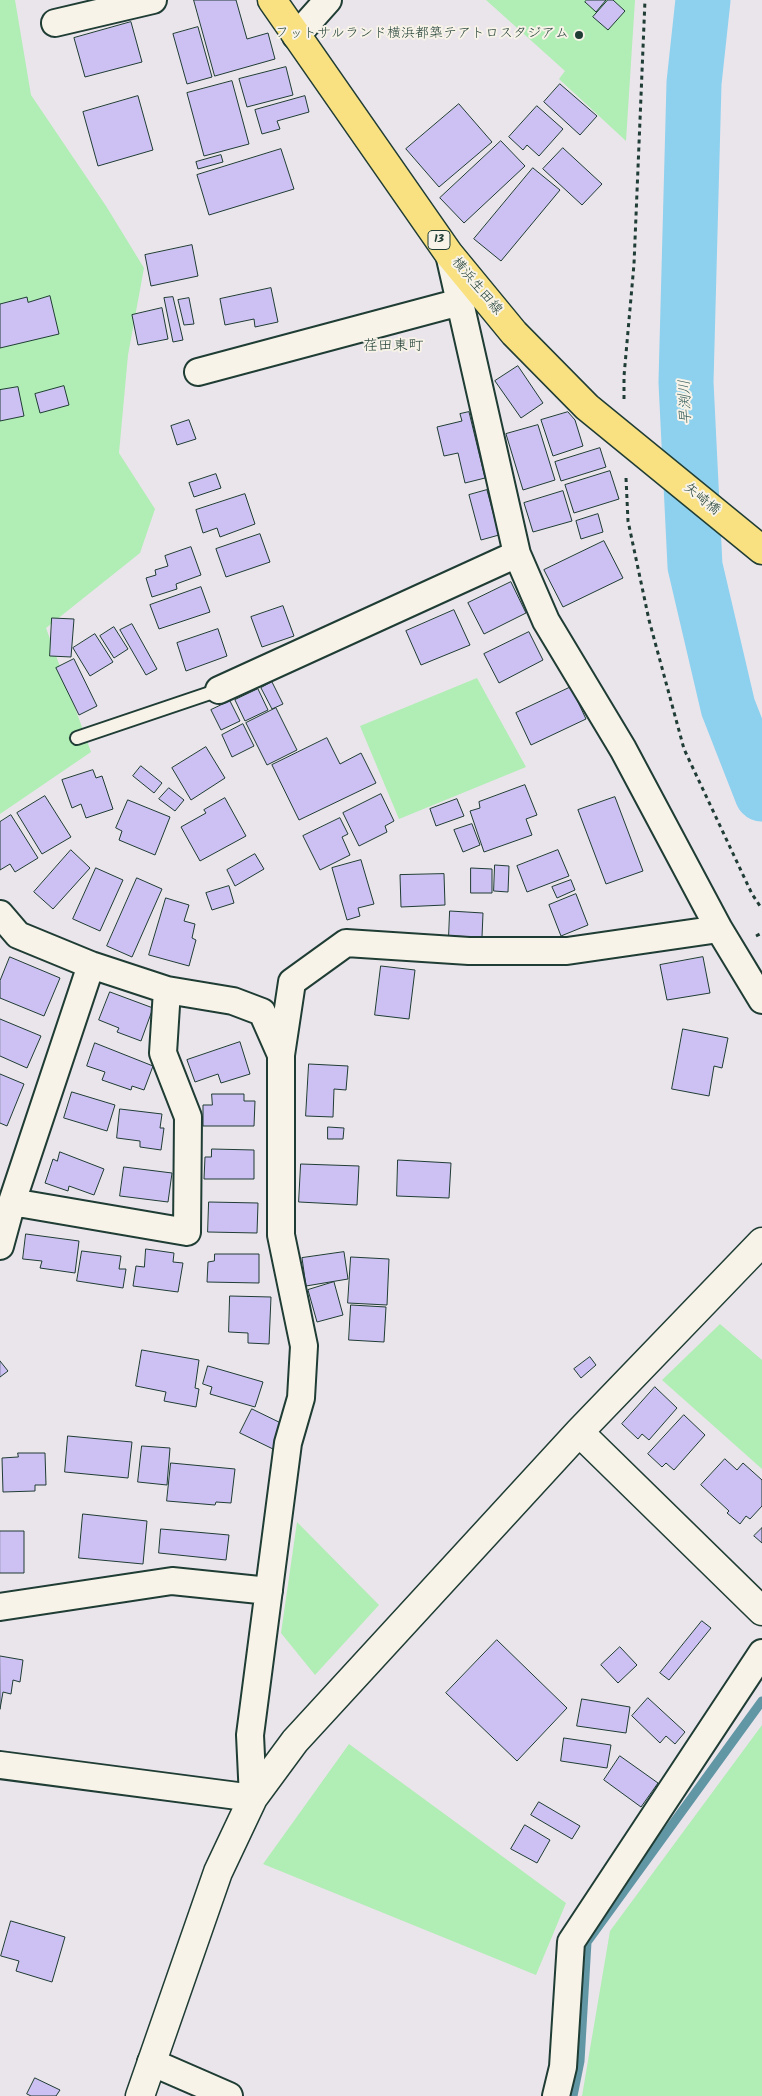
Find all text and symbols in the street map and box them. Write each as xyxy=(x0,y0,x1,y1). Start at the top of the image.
place label: フットサルランド横浜都築テアトロスタジアム xyxy=(275,27,569,43)
marker: フットサルランド横浜都築テアトロスタジアム xyxy=(573,29,585,41)
road number: 13 xyxy=(428,230,450,250)
street label: 横浜生田線 xyxy=(447,255,505,319)
district label: 荏田東町 xyxy=(363,338,423,356)
water label: 早渕川 xyxy=(677,379,697,425)
street label: 矢崎橋 xyxy=(679,480,723,520)

